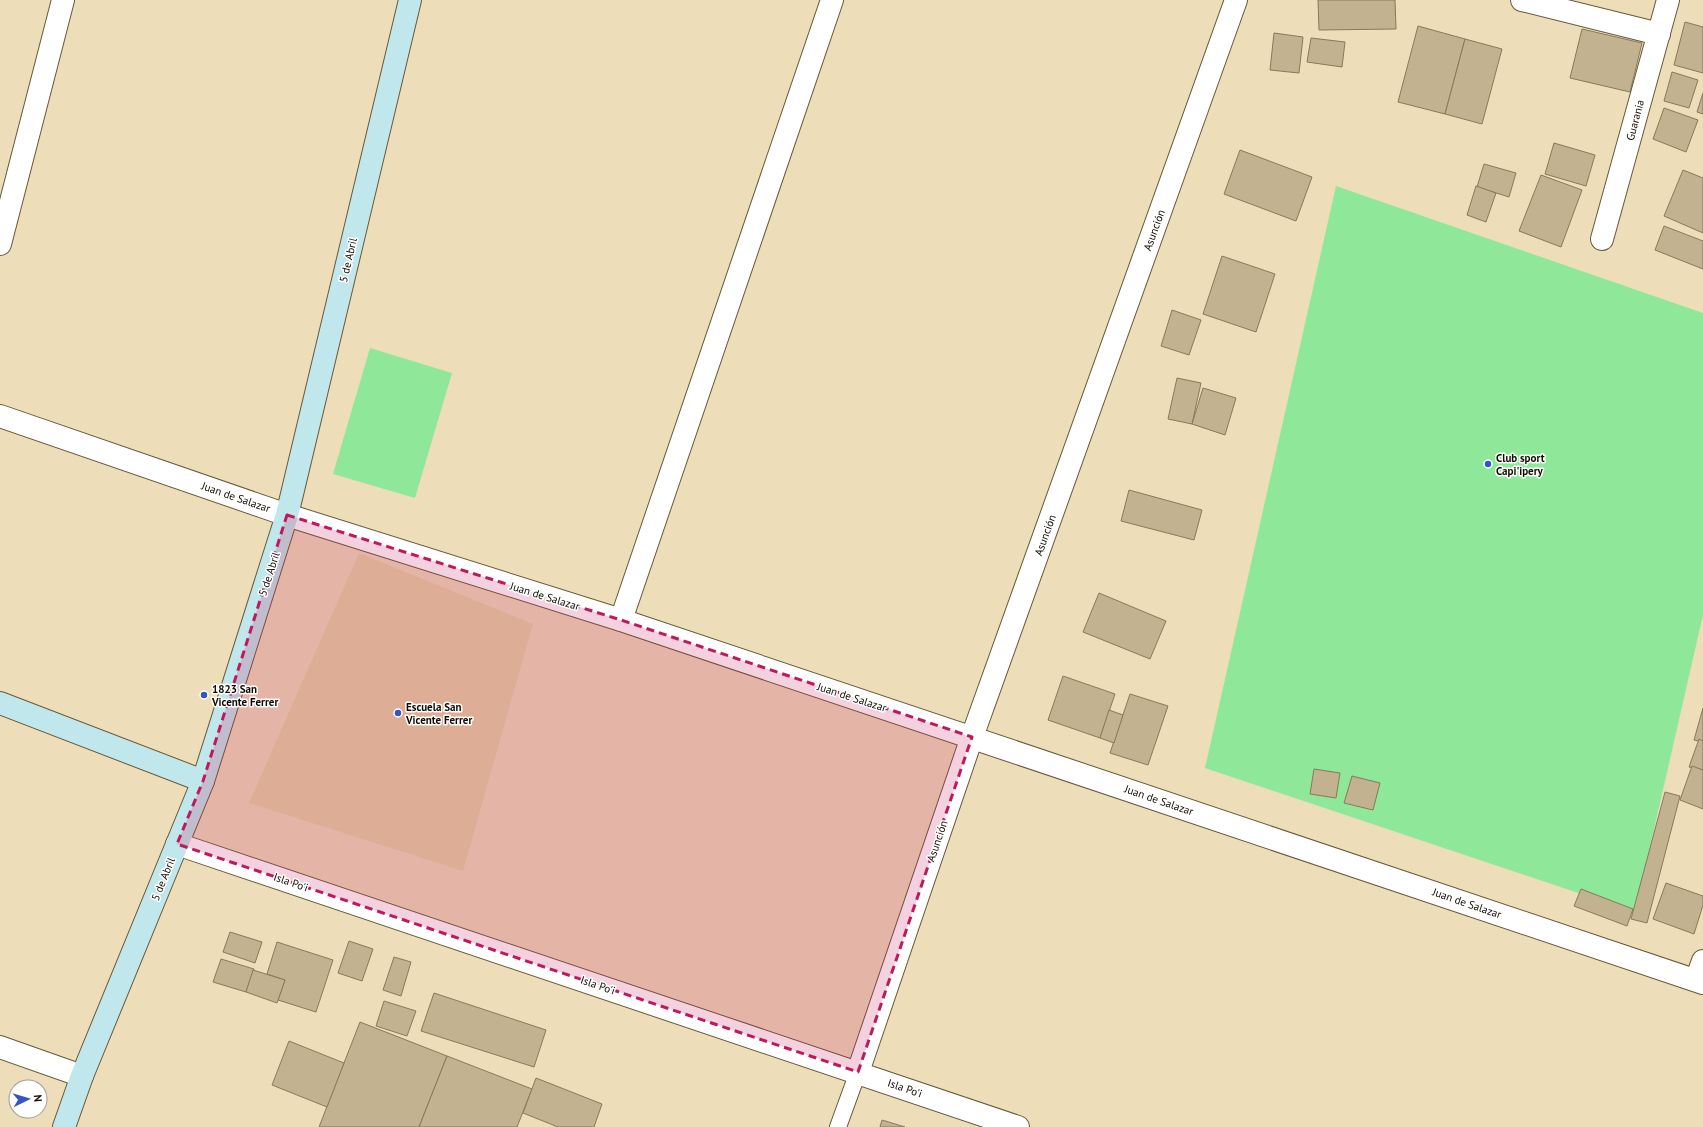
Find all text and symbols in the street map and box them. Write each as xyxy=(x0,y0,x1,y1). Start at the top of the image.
street label: Guarania xyxy=(1623,98,1647,142)
street label: Asunción xyxy=(1140,207,1168,253)
street label: 5 de Abril xyxy=(336,236,360,284)
place label: Club sport Capi'ipery xyxy=(1496,451,1545,478)
marker: Club sport Capi'ipery xyxy=(1483,459,1493,469)
street label: Juan de Salazar xyxy=(199,478,273,515)
street label: Asunción xyxy=(1031,512,1059,558)
street label: 5 de Abril xyxy=(255,550,283,598)
street label: Juan de Salazar xyxy=(508,578,582,613)
street label: Juan de Salazar xyxy=(815,679,889,715)
place label: 1823 San Vicente Ferrer xyxy=(211,682,278,709)
marker: 1823 San Vicente Ferrer xyxy=(199,690,209,700)
place label: Escuela San Vicente Ferrer xyxy=(405,700,472,727)
marker: Escuela San Vicente Ferrer xyxy=(393,708,403,718)
street label: Juan de Salazar xyxy=(1122,781,1196,818)
street label: Asunción xyxy=(923,818,951,864)
street label: 5 de Abril xyxy=(148,855,178,903)
street label: Isla Po'i xyxy=(272,870,310,894)
street label: Juan de Salazar xyxy=(1430,884,1504,921)
street label: Isla Po'i xyxy=(579,973,617,997)
street label: Isla Po'i xyxy=(886,1076,924,1100)
north arrow xyxy=(8,1079,48,1119)
text: N xyxy=(31,1094,45,1102)

